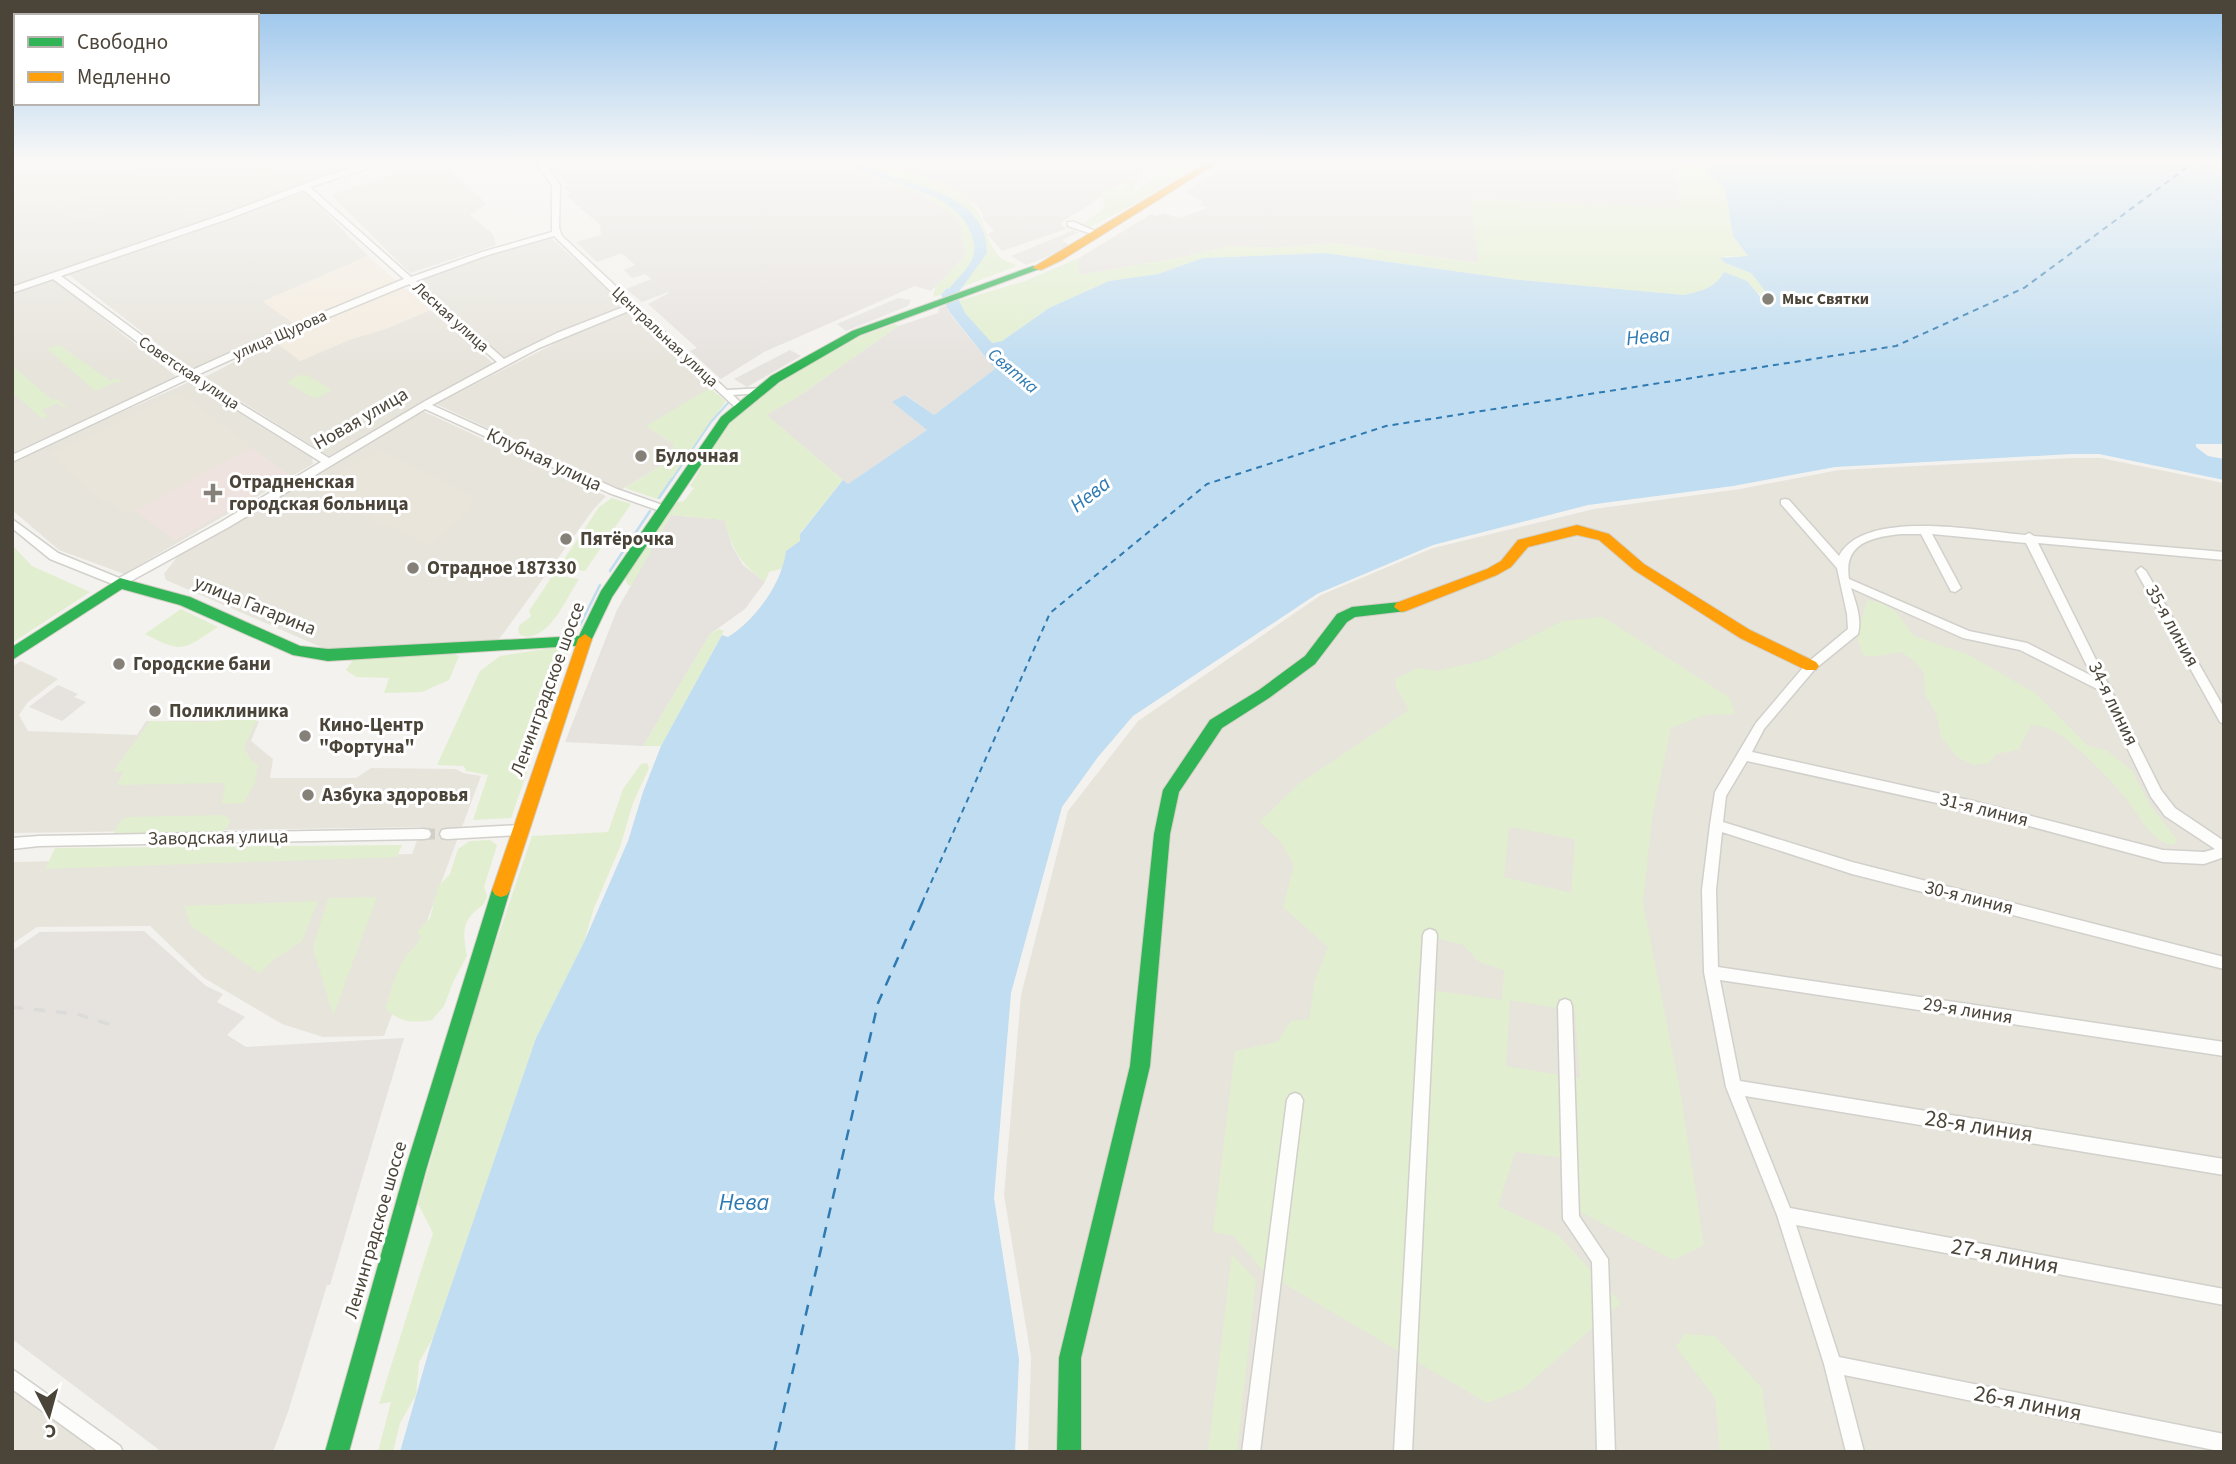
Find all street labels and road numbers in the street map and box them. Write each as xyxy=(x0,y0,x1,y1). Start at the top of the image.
street label: Лесная улица xyxy=(408,277,494,357)
street label: Центральная улица xyxy=(607,282,723,392)
street label: улица Щурова xyxy=(230,305,330,365)
street label: Советская улица xyxy=(134,331,244,415)
street label: Новая улица xyxy=(309,381,413,457)
street label: Клубная улица xyxy=(482,421,606,499)
street label: улица Гагарина xyxy=(190,569,320,643)
street label: 35-я линия xyxy=(2138,580,2206,672)
street label: Ленинградское шоссе xyxy=(504,598,592,780)
street label: 34-я линия xyxy=(2081,658,2145,750)
street label: 31-я линия xyxy=(1937,786,2031,834)
street label: Заводская улица xyxy=(147,823,289,853)
street label: 30-я линия xyxy=(1922,874,2016,922)
street label: 29-я линия xyxy=(1921,991,2015,1031)
street label: 28-я линия xyxy=(1922,1101,2036,1151)
street label: Ленинградское шоссе xyxy=(338,1138,414,1322)
street label: 27-я линия xyxy=(1948,1229,2062,1283)
street label: 26-я линия xyxy=(1971,1376,2085,1430)

